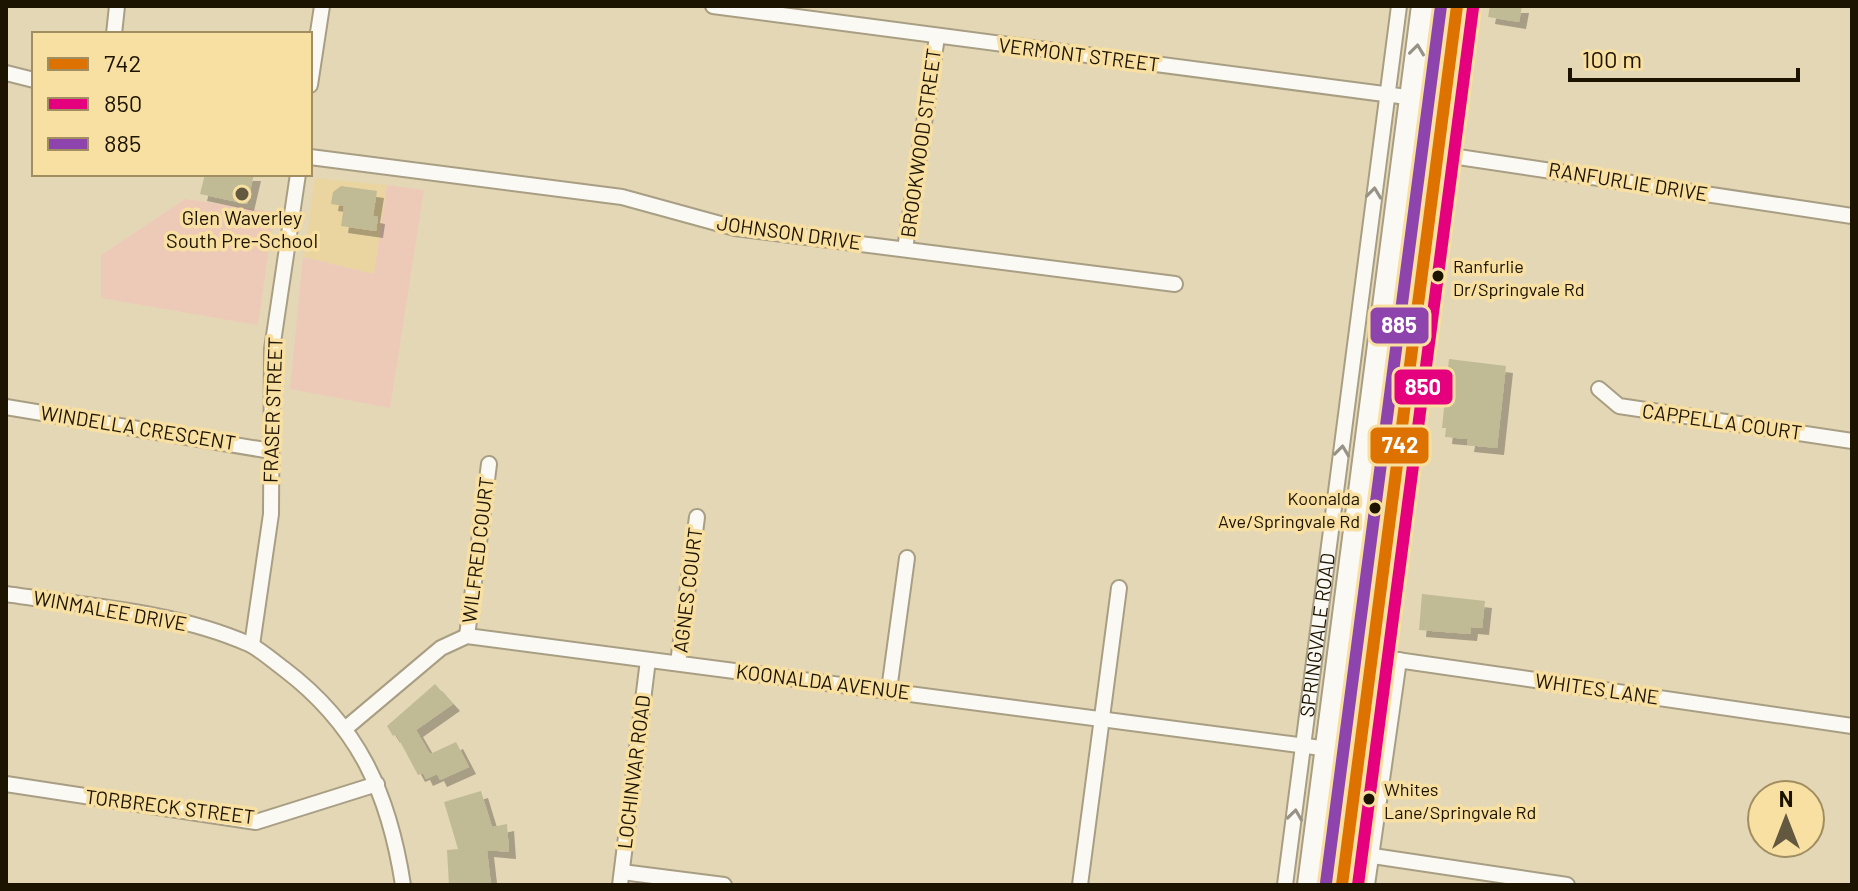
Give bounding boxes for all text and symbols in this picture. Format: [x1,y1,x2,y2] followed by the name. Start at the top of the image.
[32,32,312,176] legend
[997,32,1161,76] street label: VERMONT STREET
[1570,32,1798,82] scale bar
[1408,43,1425,57] one-way arrow
[1582,44,1642,73] text: 100 m
[895,47,945,239] street label: BROOKWOOD STREET
[104,48,141,77] text: 742
[104,88,142,117] text: 850
[104,128,141,157] text: 885
[1547,157,1710,205] street label: RANFURLIE DRIVE
[233,185,251,203] marker: Glen Waverley South Pre-School
[1366,186,1383,199] one-way arrow
[166,205,318,252] place label: Glen Waverley South Pre-School
[716,210,863,254] street label: JOHNSON DRIVE
[1453,255,1584,300] place label: Ranfurlie Dr/Springvale Rd
[1430,268,1446,284] marker: Ranfurlie Dr/Springvale Rd
[1369,306,1430,345] line badge: 885
[1381,311,1417,337] text: 885
[257,336,287,483] street label: FRASER STREET
[1393,368,1454,406] line badge: 850
[1405,373,1441,399] text: 850
[1641,398,1803,444] street label: CAPPELLA COURT
[39,400,238,454] street label: WINDELLA CRESCENT
[1369,426,1430,465] line badge: 742
[1382,431,1418,457] text: 742
[1333,444,1350,458] one-way arrow
[456,475,498,624] street label: WILFRED COURT
[1218,487,1360,532] place label: Koonalda Ave/Springvale Rd
[1367,500,1383,516] marker: Koonalda Ave/Springvale Rd
[667,526,707,654] street label: AGNES COURT
[1294,551,1339,719] street label: SPRINGVALE ROAD
[31,585,189,635] street label: WINMALEE DRIVE
[735,658,912,704] street label: KOONALDA AVENUE
[1534,667,1661,709] street label: WHITES LANE
[612,693,654,850] street label: LOCHINVAR ROAD
[1384,778,1536,823] place label: Whites Lane/Springvale Rd
[1746,779,1826,859] north arrow
[84,784,256,828] street label: TORBRECK STREET
[1779,785,1793,811] text: N
[1361,791,1377,807] marker: Whites Lane/Springvale Rd
[1286,808,1303,822] one-way arrow

